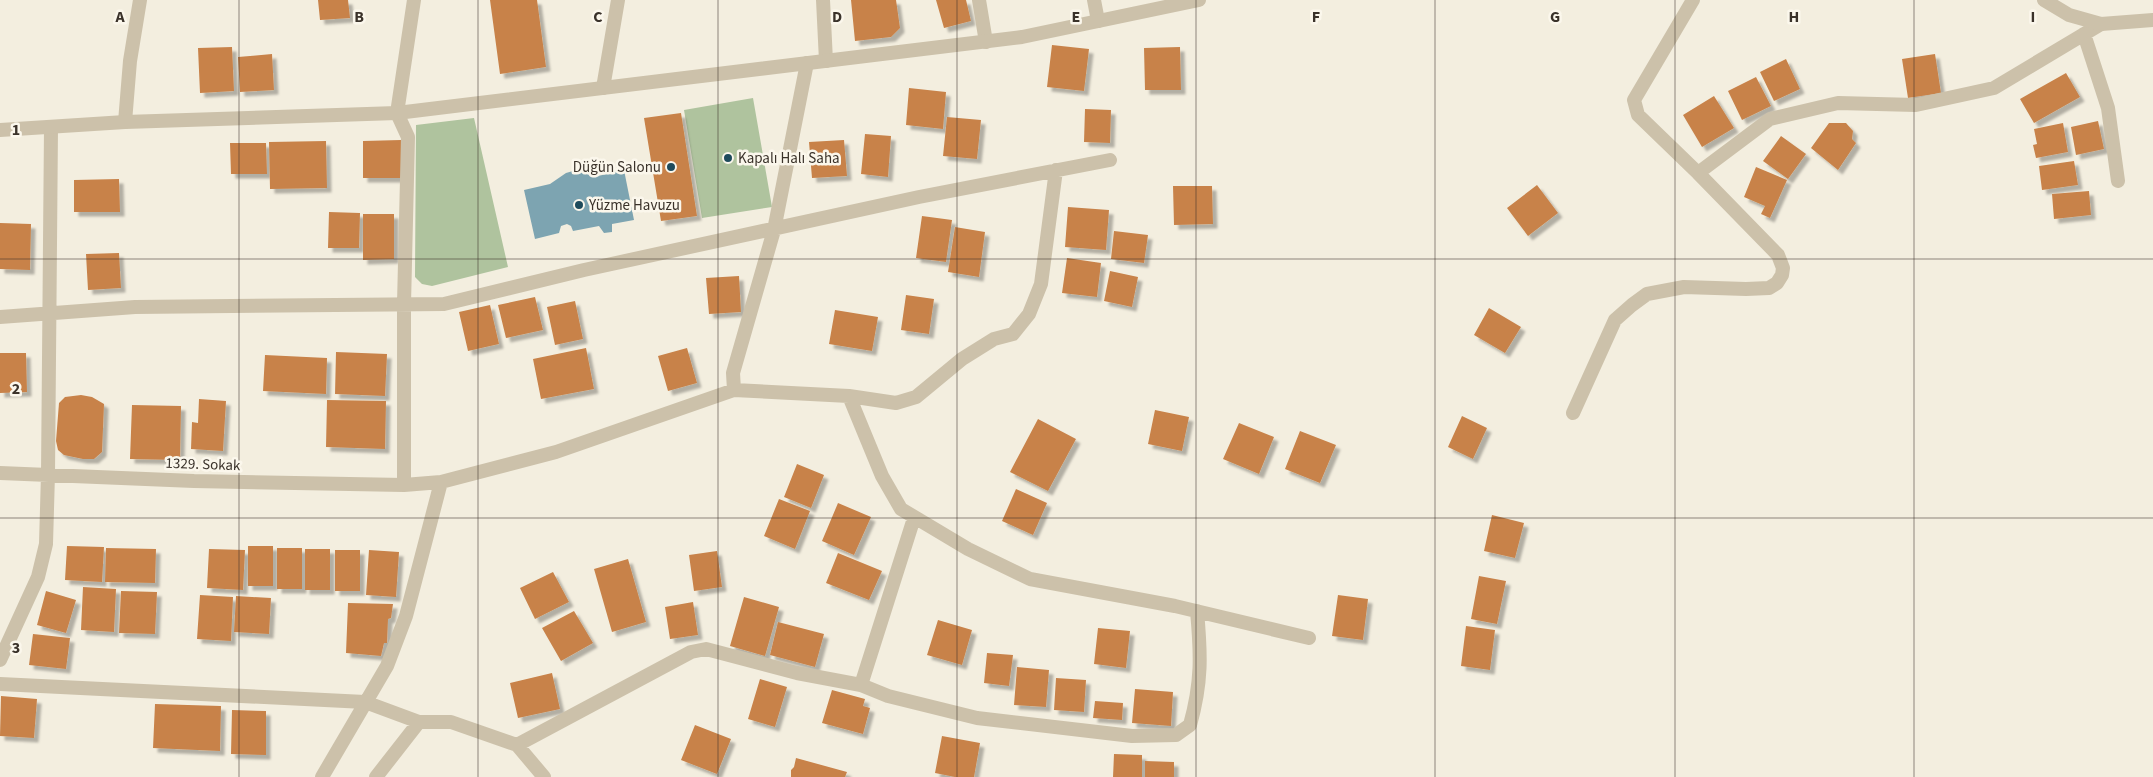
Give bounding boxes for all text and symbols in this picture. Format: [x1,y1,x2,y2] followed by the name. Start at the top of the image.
[114,6,125,28] text: A
[354,6,364,28] text: B
[593,6,603,28] text: C
[832,6,842,28] text: D
[1072,6,1080,28] text: E
[1312,6,1320,28] text: F
[1550,6,1560,28] text: G
[1789,6,1799,28] text: H
[2031,6,2035,28] text: I
[12,119,20,141] text: 1
[738,148,840,169] place label: Kapalı Halı Saha
[722,152,734,164] marker: Kapalı Halı Saha
[573,157,661,178] place label: Düğün Salonu
[665,161,677,173] marker: Düğün Salonu
[588,195,680,216] place label: Yüzme Havuzu
[573,199,585,211] marker: Yüzme Havuzu
[12,378,20,400] text: 2
[165,453,241,476] street label: 1329. Sokak
[12,637,20,659] text: 3

